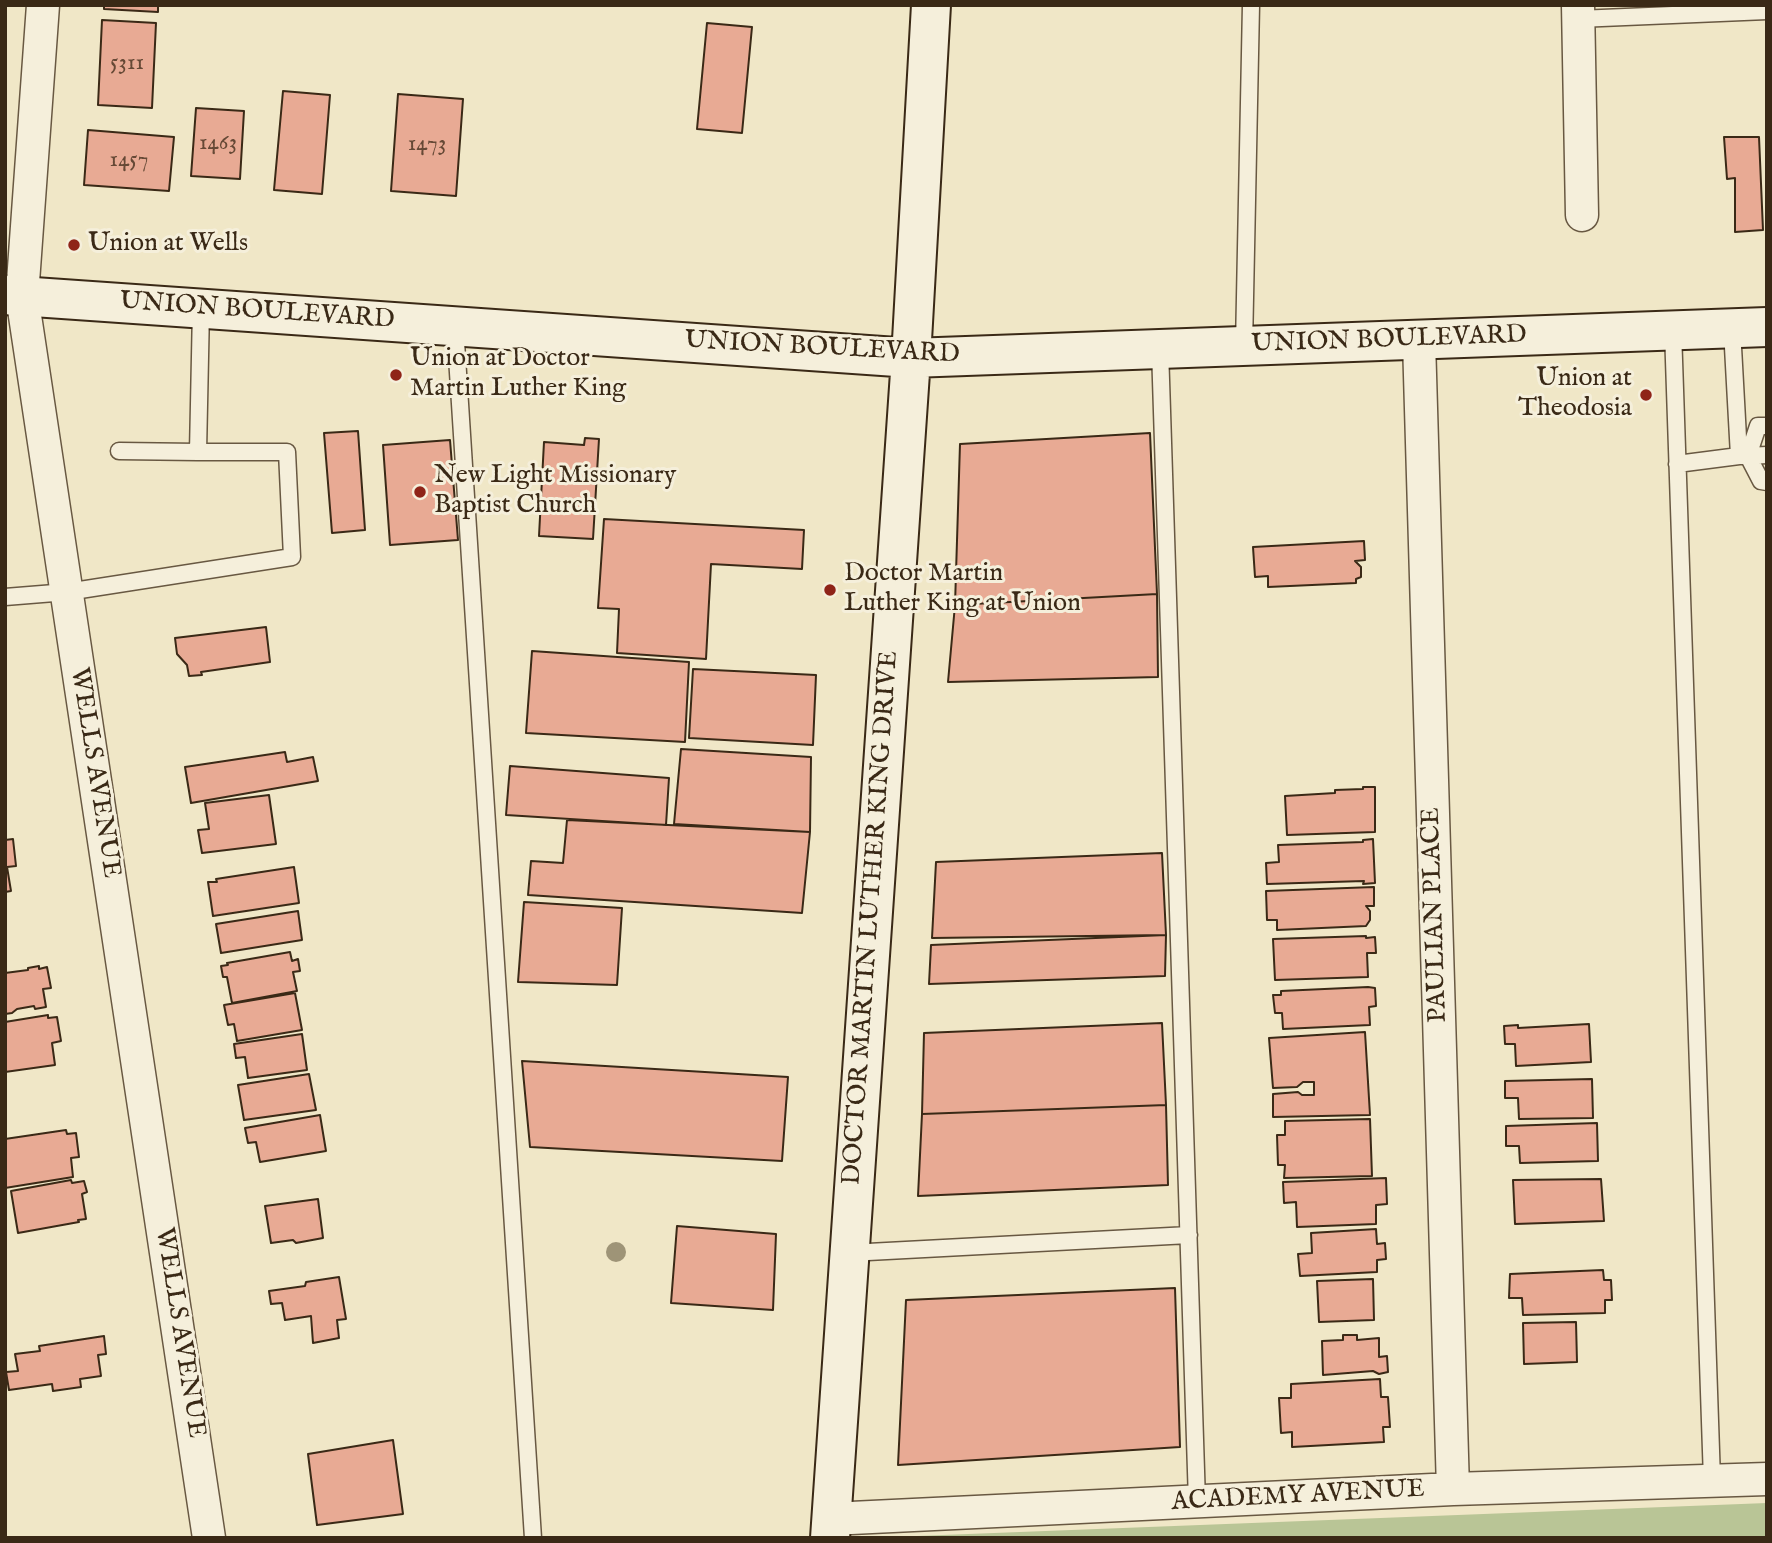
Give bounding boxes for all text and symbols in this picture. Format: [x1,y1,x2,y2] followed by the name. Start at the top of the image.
[110,50,144,78] house number: 5311
[199,130,237,158] house number: 1463
[408,131,446,159] house number: 1473
[110,147,148,175] house number: 1457
[88,229,248,261] place label: Union at Wells
[66,237,82,253] marker: Union at Wells
[119,287,395,337] street label: UNION BOULEVARD
[1251,321,1527,361] street label: UNION BOULEVARD
[684,326,960,372] street label: UNION BOULEVARD
[410,344,626,406] place label: Union at Doctor Martin Luther King
[1518,364,1632,426] place label: Union at Theodosia
[388,367,404,383] marker: Union at Doctor Martin Luther King
[1638,387,1654,403] marker: Union at Theodosia
[434,461,676,522] place label: New Light Missionary Baptist Church
[412,484,428,500] marker: New Light Missionary Baptist Church
[844,559,1081,620] place label: Doctor Martin Luther King at Union
[822,582,838,598] marker: Doctor Martin Luther King at Union
[838,650,906,1186] street label: DOCTOR MARTIN LUTHER KING DRIVE
[62,666,126,880] street label: WELLS AVENUE
[1417,807,1455,1023] street label: PAULIAN PLACE
[147,1226,211,1440] street label: WELLS AVENUE
[1171,1475,1425,1519] street label: ACADEMY AVENUE

